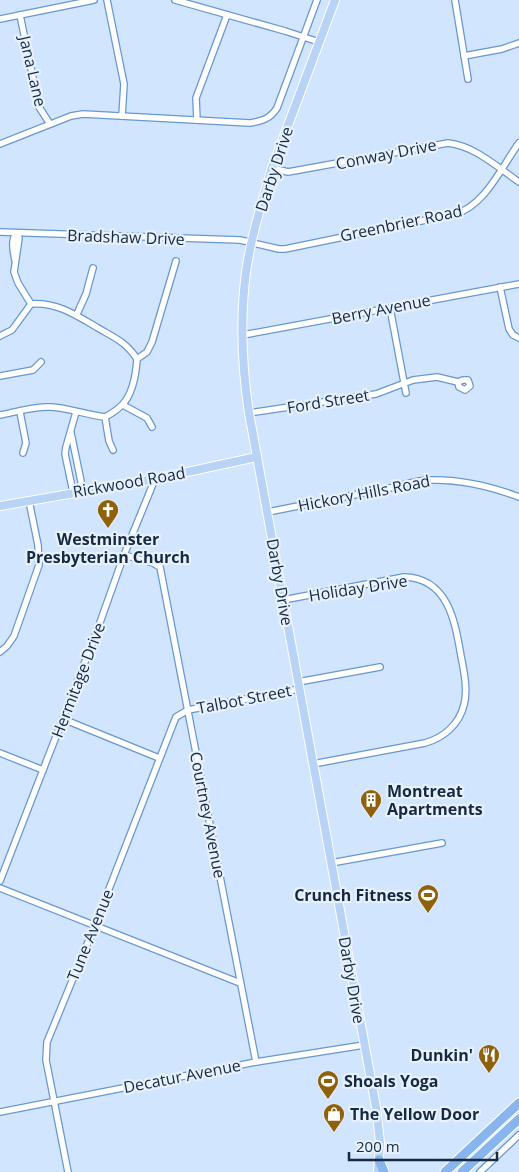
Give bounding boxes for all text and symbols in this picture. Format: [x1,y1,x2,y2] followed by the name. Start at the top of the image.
[14,31,52,109] street label: Jana Lane
[250,124,298,214] street label: Darby Drive
[334,133,438,175] street label: Conway Drive
[338,199,464,247] street label: Greenbrier Road
[67,224,185,250] street label: Bradshaw Drive
[330,289,432,329] street label: Berry Avenue
[285,384,371,418] street label: Ford Street
[71,461,187,503] street label: Rickwood Road
[296,469,432,517] street label: Hickory Hills Road
[96,498,120,529] church icon: Westminster Presbyterian Church
[26,528,190,568] place label: Westminster Presbyterian Church
[262,537,298,627] street label: Darby Drive
[307,569,409,607] street label: Holiday Drive
[46,619,110,741] street label: Hermitage Drive
[195,679,293,719] street label: Talbot Street
[185,750,231,880] street label: Courtney Avenue
[387,780,483,820] place label: Montreat Apartments
[359,788,383,819] building icon: Montreat Apartments
[416,883,440,914] sports icon: Crunch Fitness
[294,884,412,906] place label: Crunch Fitness
[62,886,118,984] street label: Tune Avenue
[334,935,370,1025] street label: Darby Drive
[477,1043,501,1074] restaurant icon: Dunkin'
[411,1044,473,1066] place label: Dunkin'
[121,1054,243,1098] street label: Decatur Avenue
[316,1069,340,1100] sports icon: Shoals Yoga
[344,1070,438,1092] place label: Shoals Yoga
[322,1102,346,1133] shop icon: The Yellow Door
[350,1103,479,1125] place label: The Yellow Door
[349,1130,496,1162] scale bar
[356,1136,400,1156] text: 200 m

